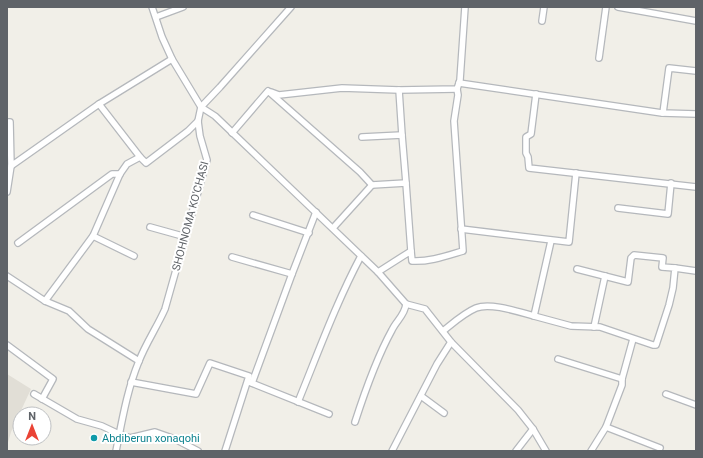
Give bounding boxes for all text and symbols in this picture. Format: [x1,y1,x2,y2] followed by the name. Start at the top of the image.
[170,160,211,272] street label: SHOHNOMA KO'CHASI
[12,406,52,446] north arrow
[28,410,36,423] text: N
[102,432,200,445] place label: Abdiberun xonaqohi
[89,433,99,443] marker: Abdiberun xonaqohi

